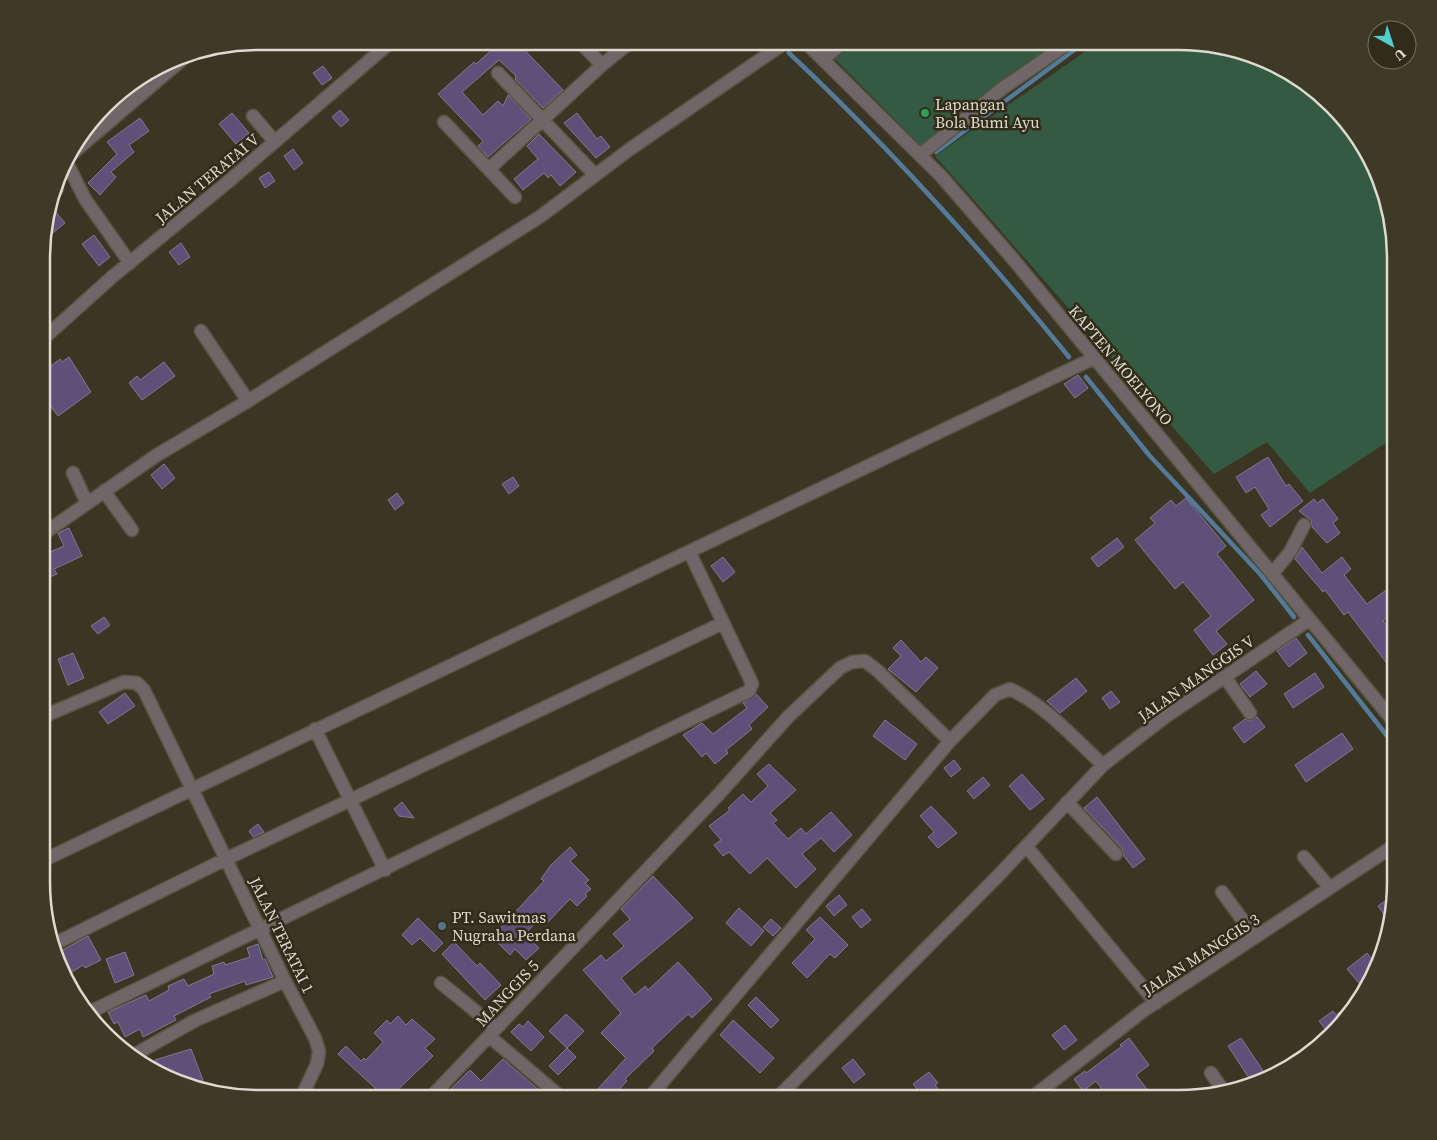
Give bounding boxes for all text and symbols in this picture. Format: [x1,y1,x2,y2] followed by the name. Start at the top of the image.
[1367,20,1417,70] north arrow
[1390,44,1410,66] text: U
[935,93,1040,133] place label: Lapangan Bola Bumi Ayu
[919,107,931,119] marker: Lapangan Bola Bumi Ayu
[150,128,264,229] street label: JALAN TERATAI V
[1064,300,1178,430] street label: KAPTEN MOELYONO
[1133,629,1259,727] street label: JALAN MANGGIS V
[244,872,320,997] street label: JALAN TERATAI 1
[452,906,577,946] place label: PT. Sawitmas Nugraha Perdana
[1137,908,1264,1001] street label: JALAN MANGGIS 3
[436,920,448,932] marker: PT. Sawitmas Nugraha Perdana
[470,955,544,1031] street label: MANGGIS 5

